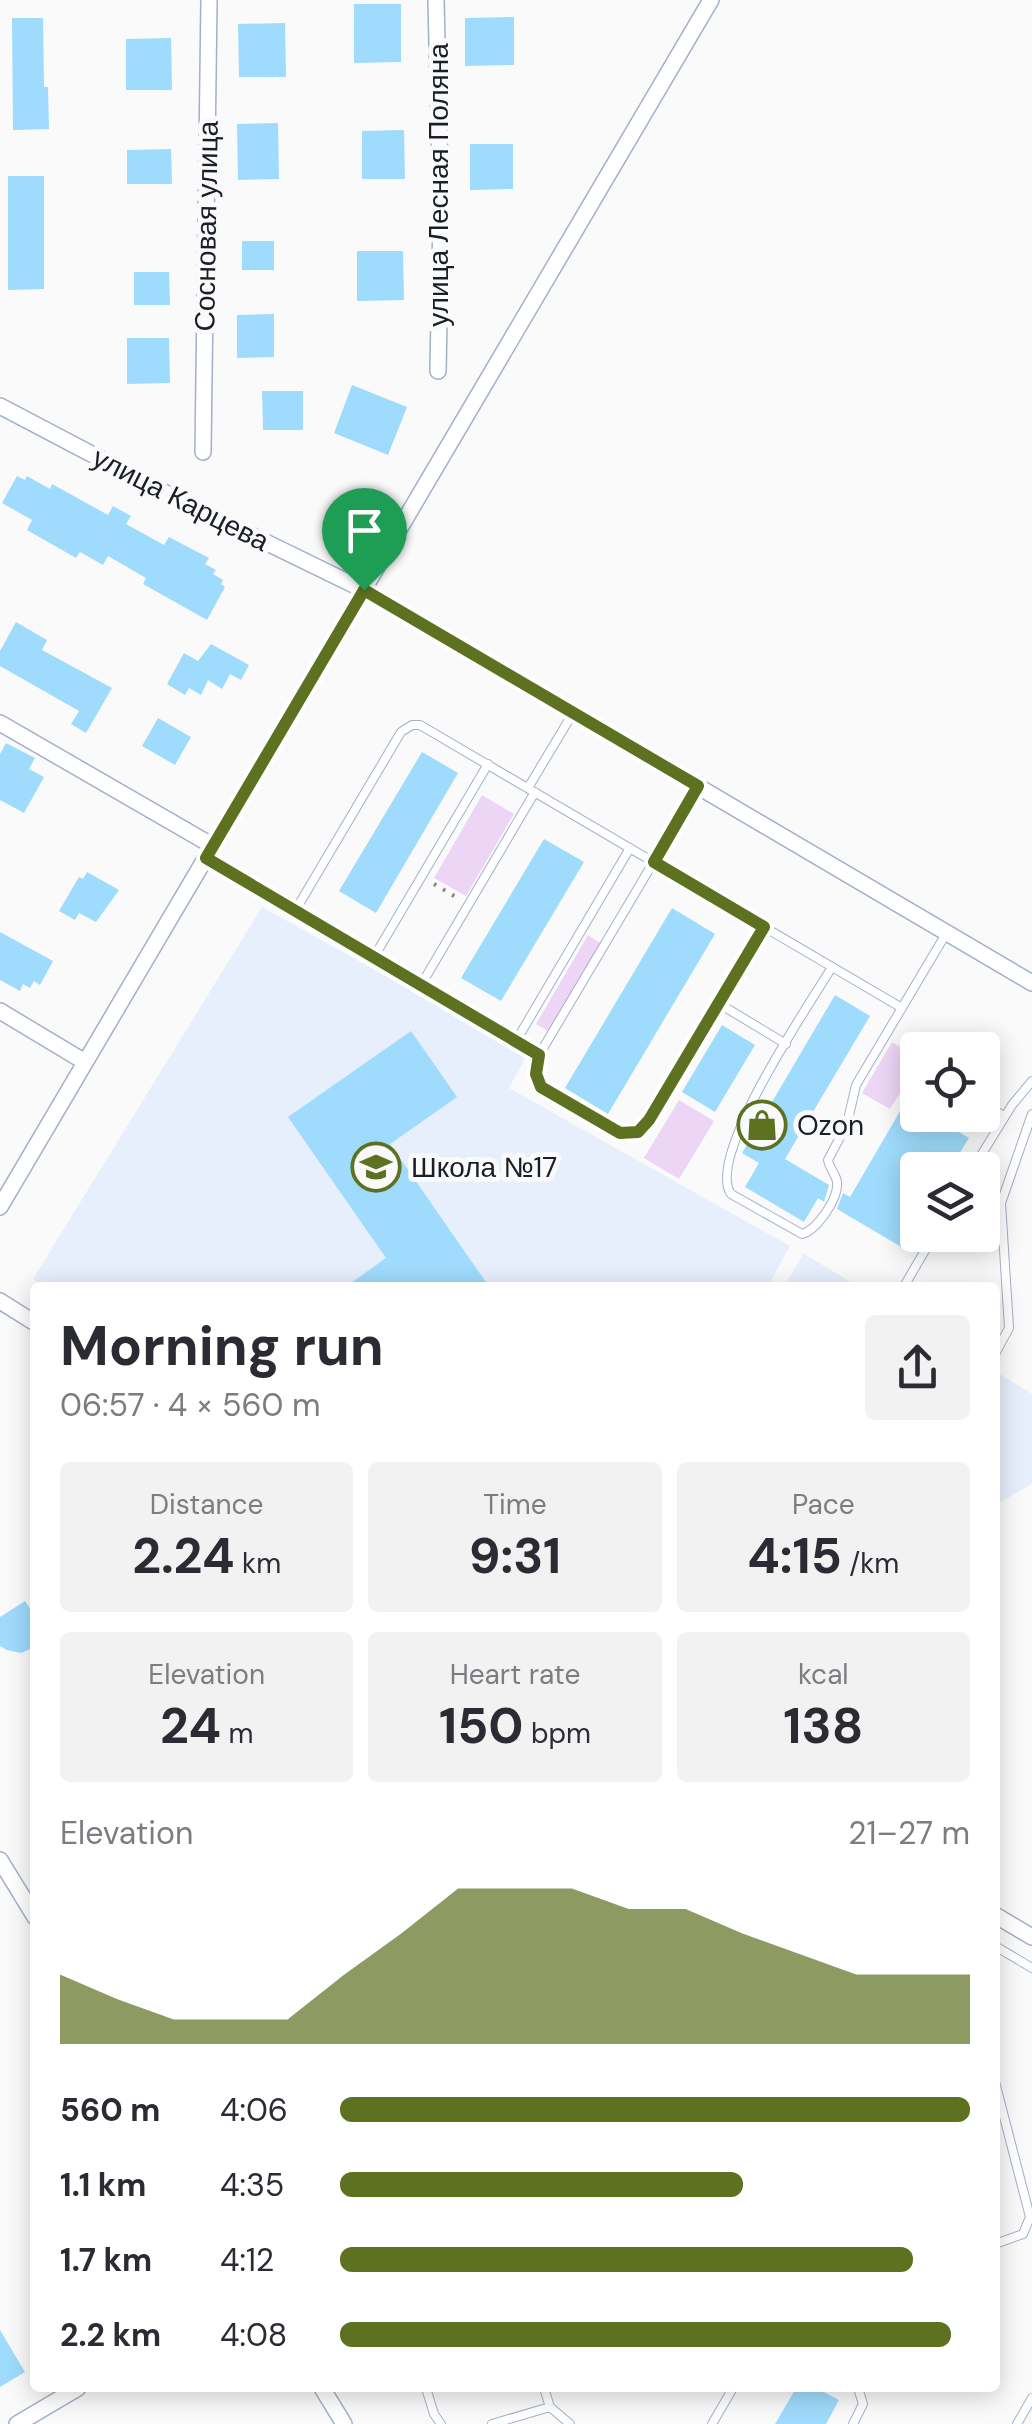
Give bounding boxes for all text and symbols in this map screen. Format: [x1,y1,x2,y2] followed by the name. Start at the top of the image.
[420,43,457,327] street label: улица Лесная Поляна
[186,120,227,332] street label: Сосновая улица
[86,439,276,560] street label: улица Карцева
[322,488,407,591] pin
[337,503,392,558] icon: arrive
[900,1032,1000,1252] map controls
[900,1032,1000,1132] button: locate
[736,1099,788,1151] shop icon: Ozon
[797,1107,864,1144] place label: Ozon
[350,1141,402,1193] school or university icon: Школа №17
[411,1149,557,1186] place label: Школа №17
[900,1152,1000,1252] button: layers
[60,1310,384,1382] text: Morning run
[865,1315,970,1420] button: share
[60,1384,320,1426] text: 06:57 · 4 × 560 m
[150,1486,263,1523] text: Distance
[483,1486,547,1523] text: Time
[792,1486,855,1523] text: Pace
[132,1523,235,1589] text: 2.24
[469,1523,561,1589] text: 9:31
[747,1523,842,1589] text: 4:15
[235,1545,281,1582] text: km
[842,1545,899,1582] text: /km
[148,1656,265,1693] text: Elevation
[450,1656,580,1693] text: Heart rate
[798,1656,849,1693] text: kcal
[160,1693,221,1759] text: 24
[439,1693,524,1759] text: 150
[783,1693,863,1759] text: 138
[221,1715,253,1752] text: m
[524,1715,591,1752] text: bpm
[60,1812,193,1854] text: Elevation
[848,1812,970,1854] text: 21–27 m
[60,2089,160,2131] text: 560 m
[220,2089,288,2131] text: 4:06
[60,2164,146,2206] text: 1.1 km
[220,2164,284,2206] text: 4:35
[60,2239,152,2281] text: 1.7 km
[220,2239,274,2281] text: 4:12
[60,2314,161,2356] text: 2.2 km
[220,2314,287,2356] text: 4:08

